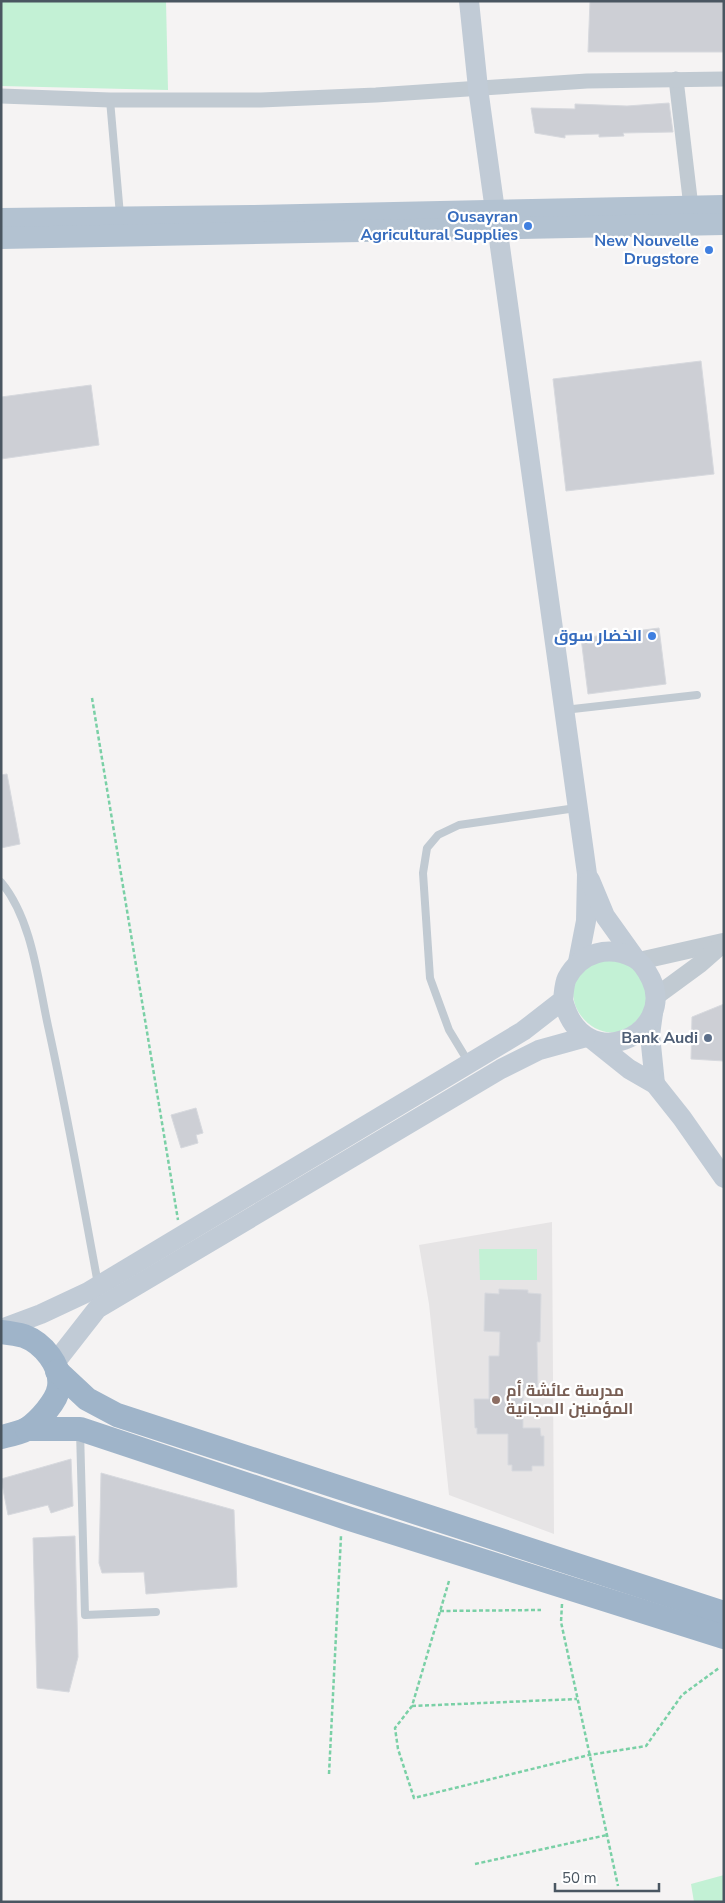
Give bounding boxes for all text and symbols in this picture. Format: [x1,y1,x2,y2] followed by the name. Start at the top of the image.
[360,206,518,246] place label: Ousayran Agricultural Supplies
[522,220,534,232] marker: Ousayran Agricultural Supplies
[594,230,699,270] place label: New Nouvelle Drugstore
[703,244,715,256] marker: New Nouvelle Drugstore
[554,625,642,647] place label: الخضار سوق
[646,630,658,642] marker: الخضار سوق
[621,1027,698,1049] place label: Bank Audi
[702,1032,714,1044] marker: Bank Audi
[506,1380,633,1420] place label: مدرسة عائشة أم المؤمنين المجانية
[490,1394,502,1406] marker: مدرسة عائشة أم المؤمنين المجانية
[555,1860,659,1892] scale bar
[562,1868,597,1888] text: 50 m

